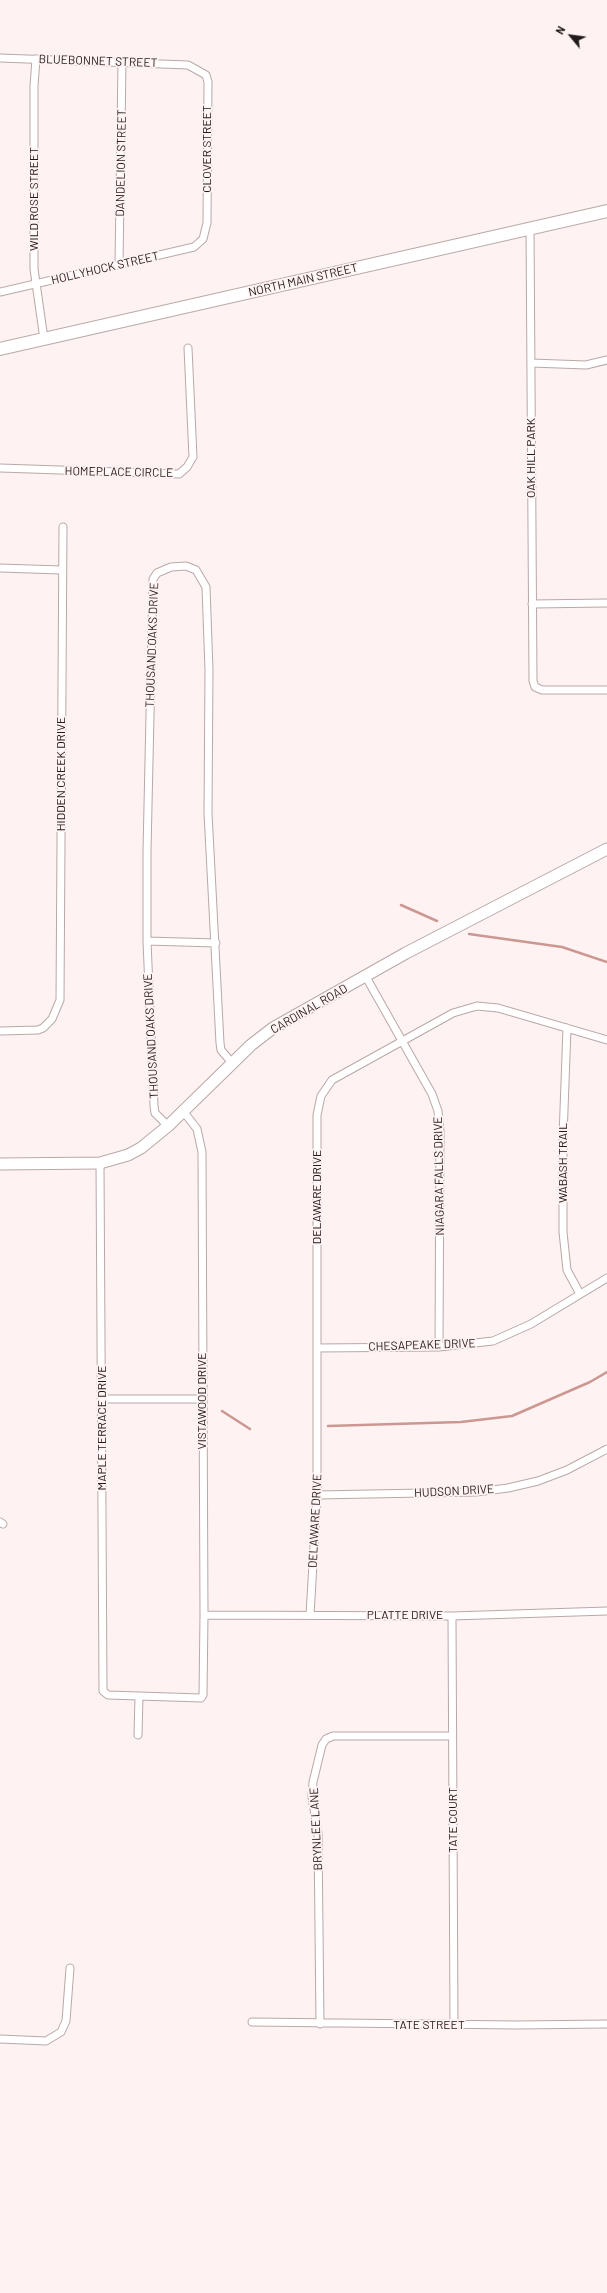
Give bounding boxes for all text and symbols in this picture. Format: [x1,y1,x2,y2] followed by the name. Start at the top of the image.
[551,16,591,56] north arrow
[553,24,568,36] text: N
[38,52,158,70] street label: BLUEBONNET STREET
[200,105,214,193] street label: CLOVER STREET
[113,109,129,217] street label: DANDELION STREET
[27,147,41,251] street label: WILD ROSE STREET
[50,249,160,287] street label: HOLLYHOCK STREET
[247,260,359,300] street label: NORTH MAIN STREET
[524,418,538,498] street label: OAK HILL PARK
[65,464,173,480] street label: HOMEPLACE CIRCLE
[143,582,161,708] street label: THOUSAND OAKS DRIVE
[54,717,68,831] street label: HIDDEN CREEK DRIVE
[141,973,161,1099] street label: THOUSAND OAKS DRIVE
[268,981,350,1037] street label: CARDINAL ROAD
[431,1116,447,1236] street label: NIAGARA FALLS DRIVE
[556,1123,570,1203] street label: WABASH TRAIL
[310,1150,324,1244] street label: DELAWARE DRIVE
[368,1336,476,1354] street label: CHESAPEAKE DRIVE
[195,1353,209,1449] street label: VISTAWOOD DRIVE
[95,1366,109,1490] street label: MAPLE TERRACE DRIVE
[305,1473,325,1569] street label: DELAWARE DRIVE
[414,1482,494,1500] street label: HUDSON DRIVE
[367,1608,443,1622] street label: PLATTE DRIVE
[307,1787,325,1871] street label: BRYNLEE LANE
[446,1787,460,1853] street label: TATE COURT
[393,2018,465,2032] street label: TATE STREET

